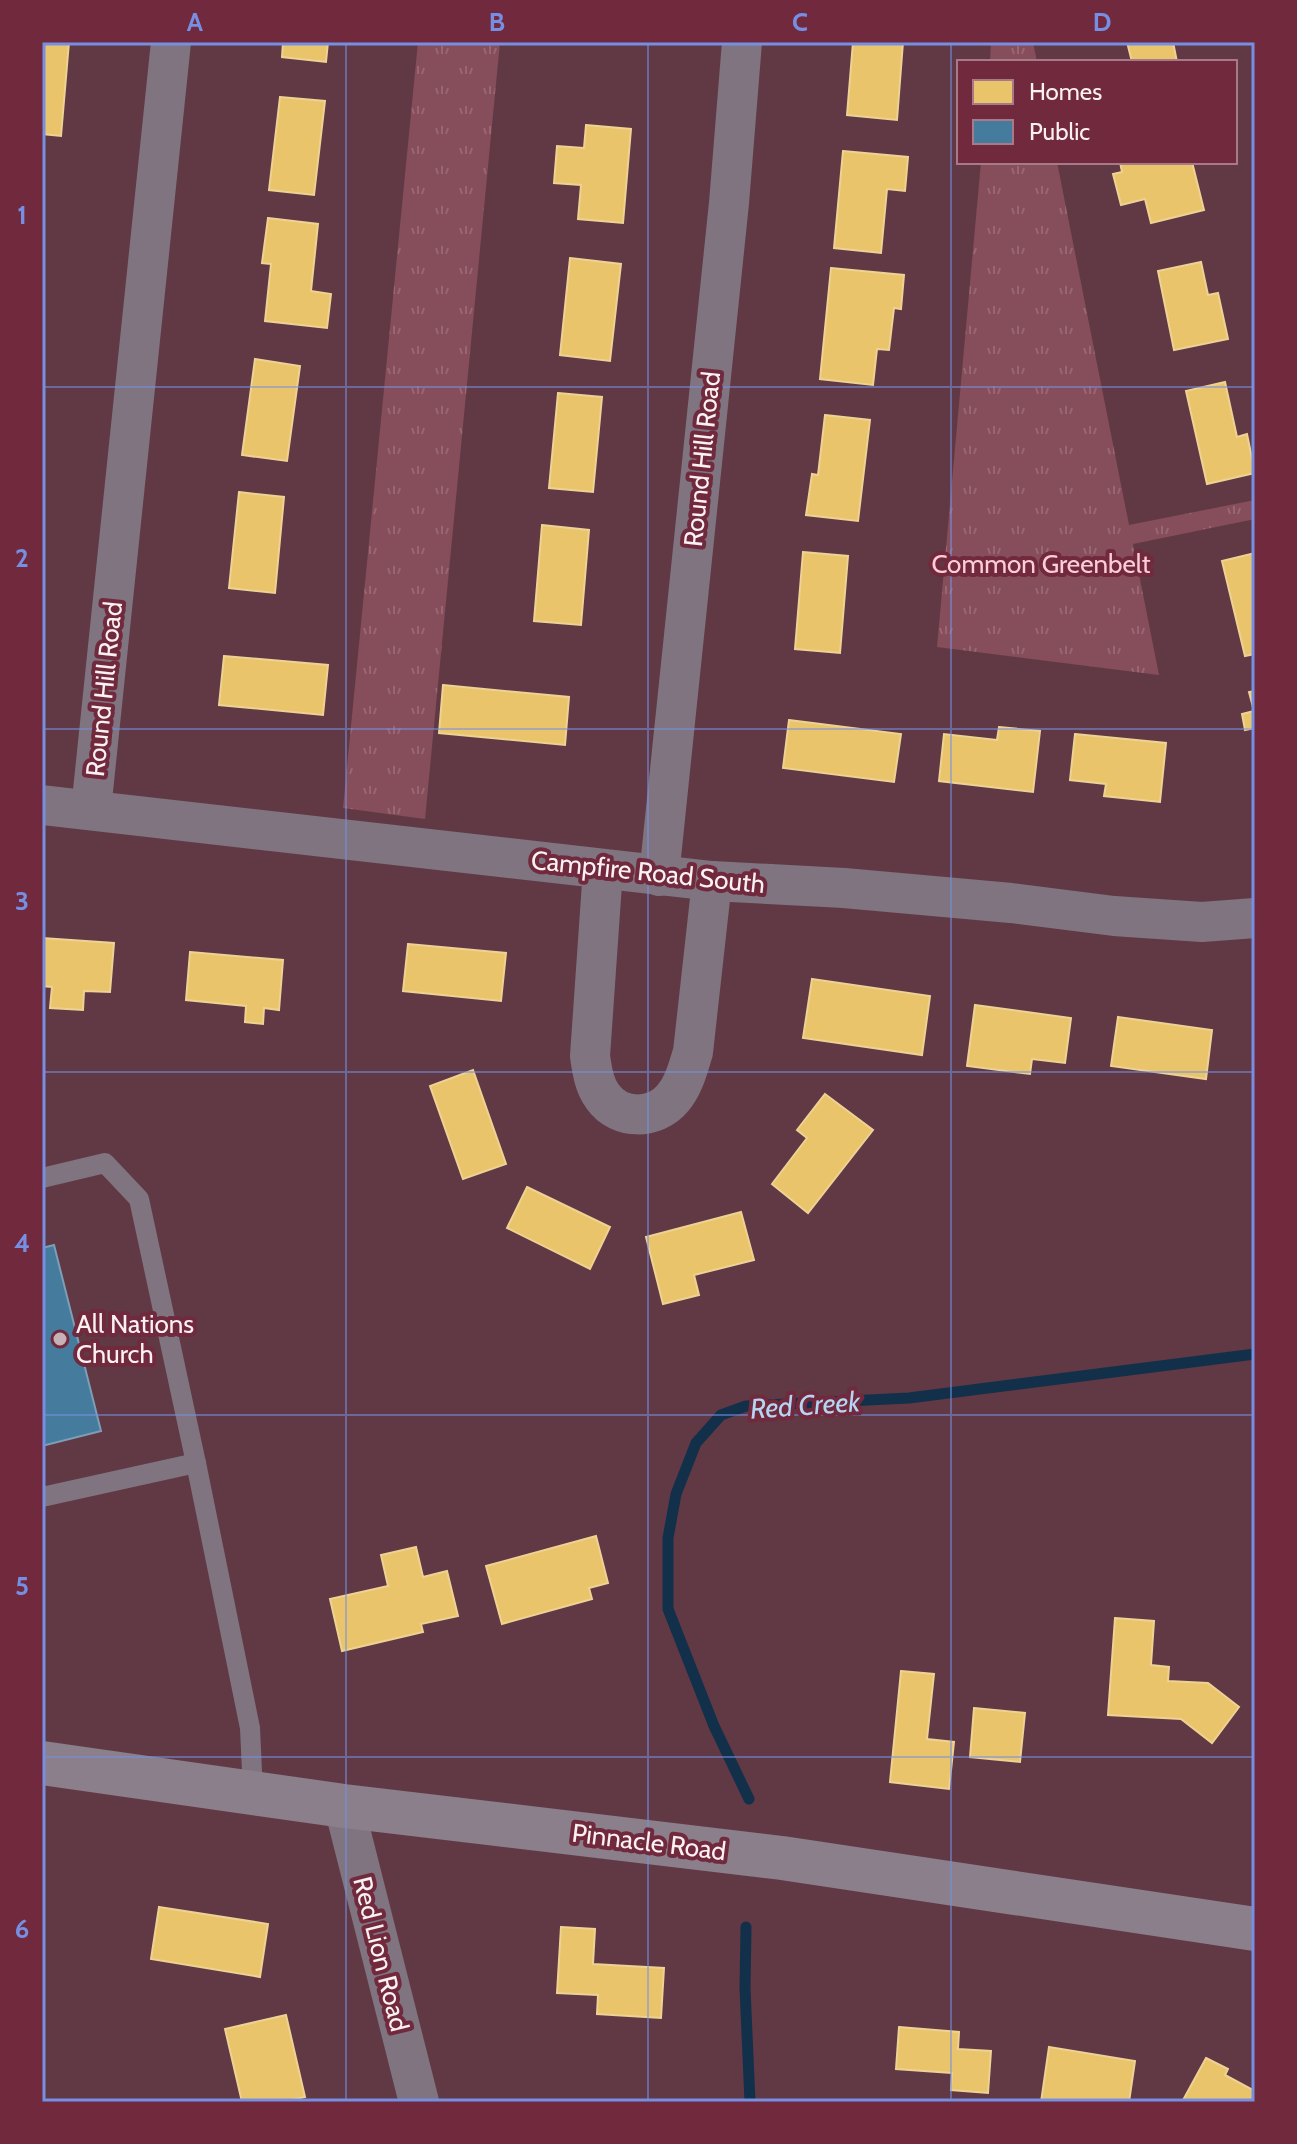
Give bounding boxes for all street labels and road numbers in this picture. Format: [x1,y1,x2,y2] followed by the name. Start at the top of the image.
[677,370,727,548] street label: Round Hill Road
[79,600,129,778] street label: Round Hill Road
[529,844,767,900] street label: Campfire Road South
[570,1817,728,1867] street label: Pinnacle Road
[346,1873,416,2035] street label: Red Lion Road

